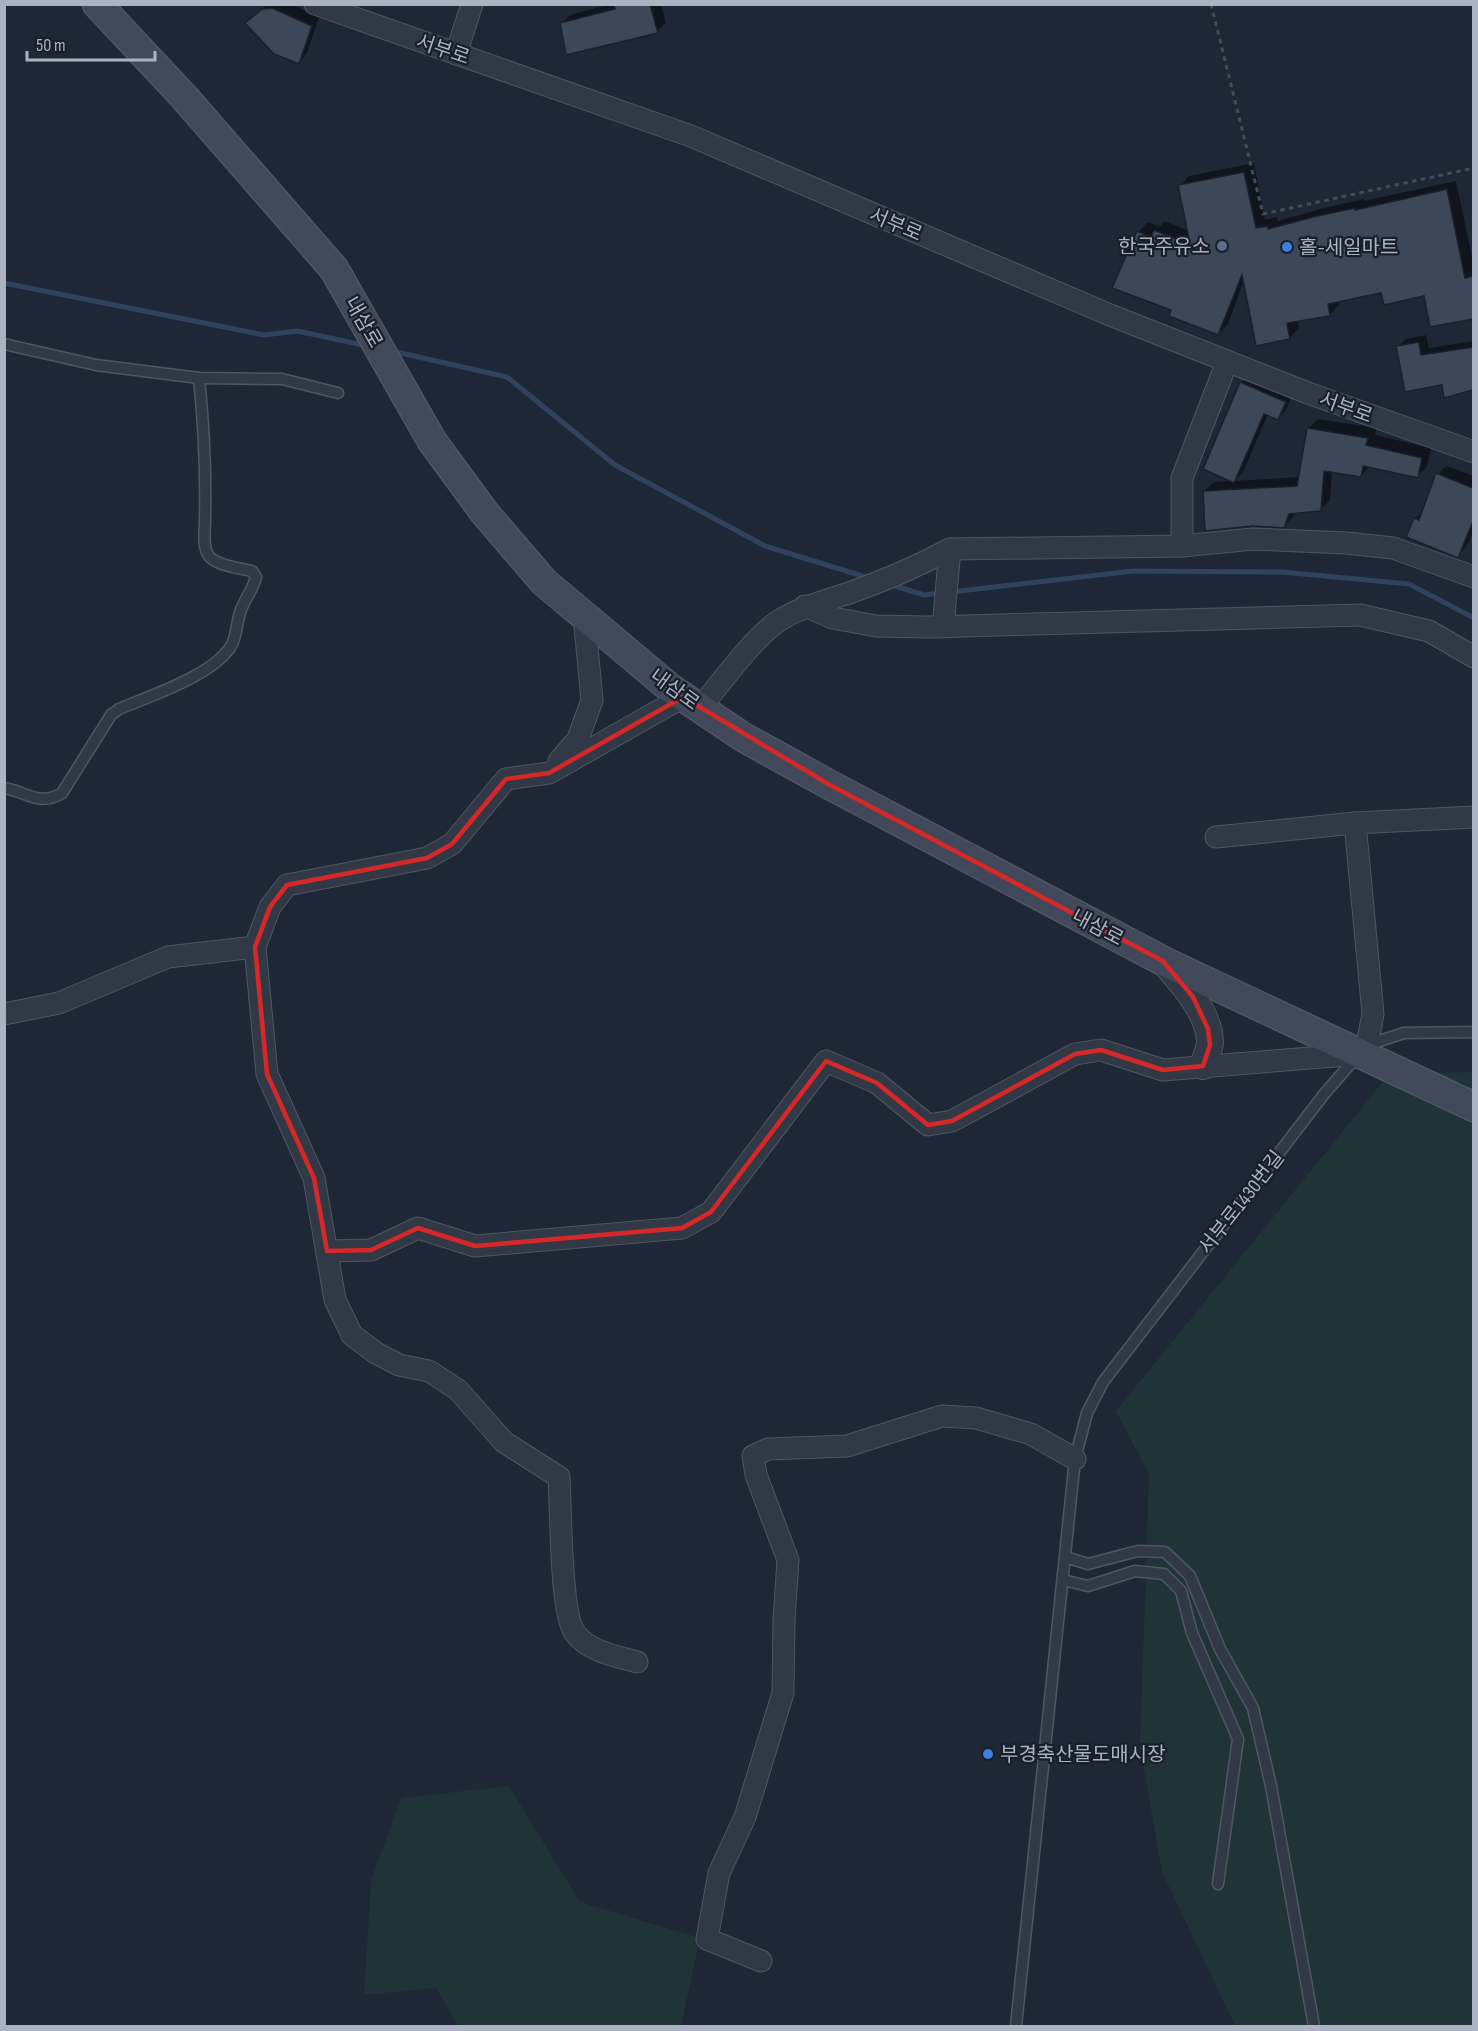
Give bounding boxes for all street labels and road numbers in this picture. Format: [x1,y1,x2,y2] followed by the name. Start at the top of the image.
[413,30,473,70] street label: 서부로
[866,203,926,247] street label: 서부로
[339,293,387,352] street label: 내삼로
[1316,387,1376,429] street label: 서부로
[645,664,704,716] street label: 내삼로
[1068,904,1128,951] street label: 내삼로
[1194,1146,1290,1259] street label: 서부로1430번길

